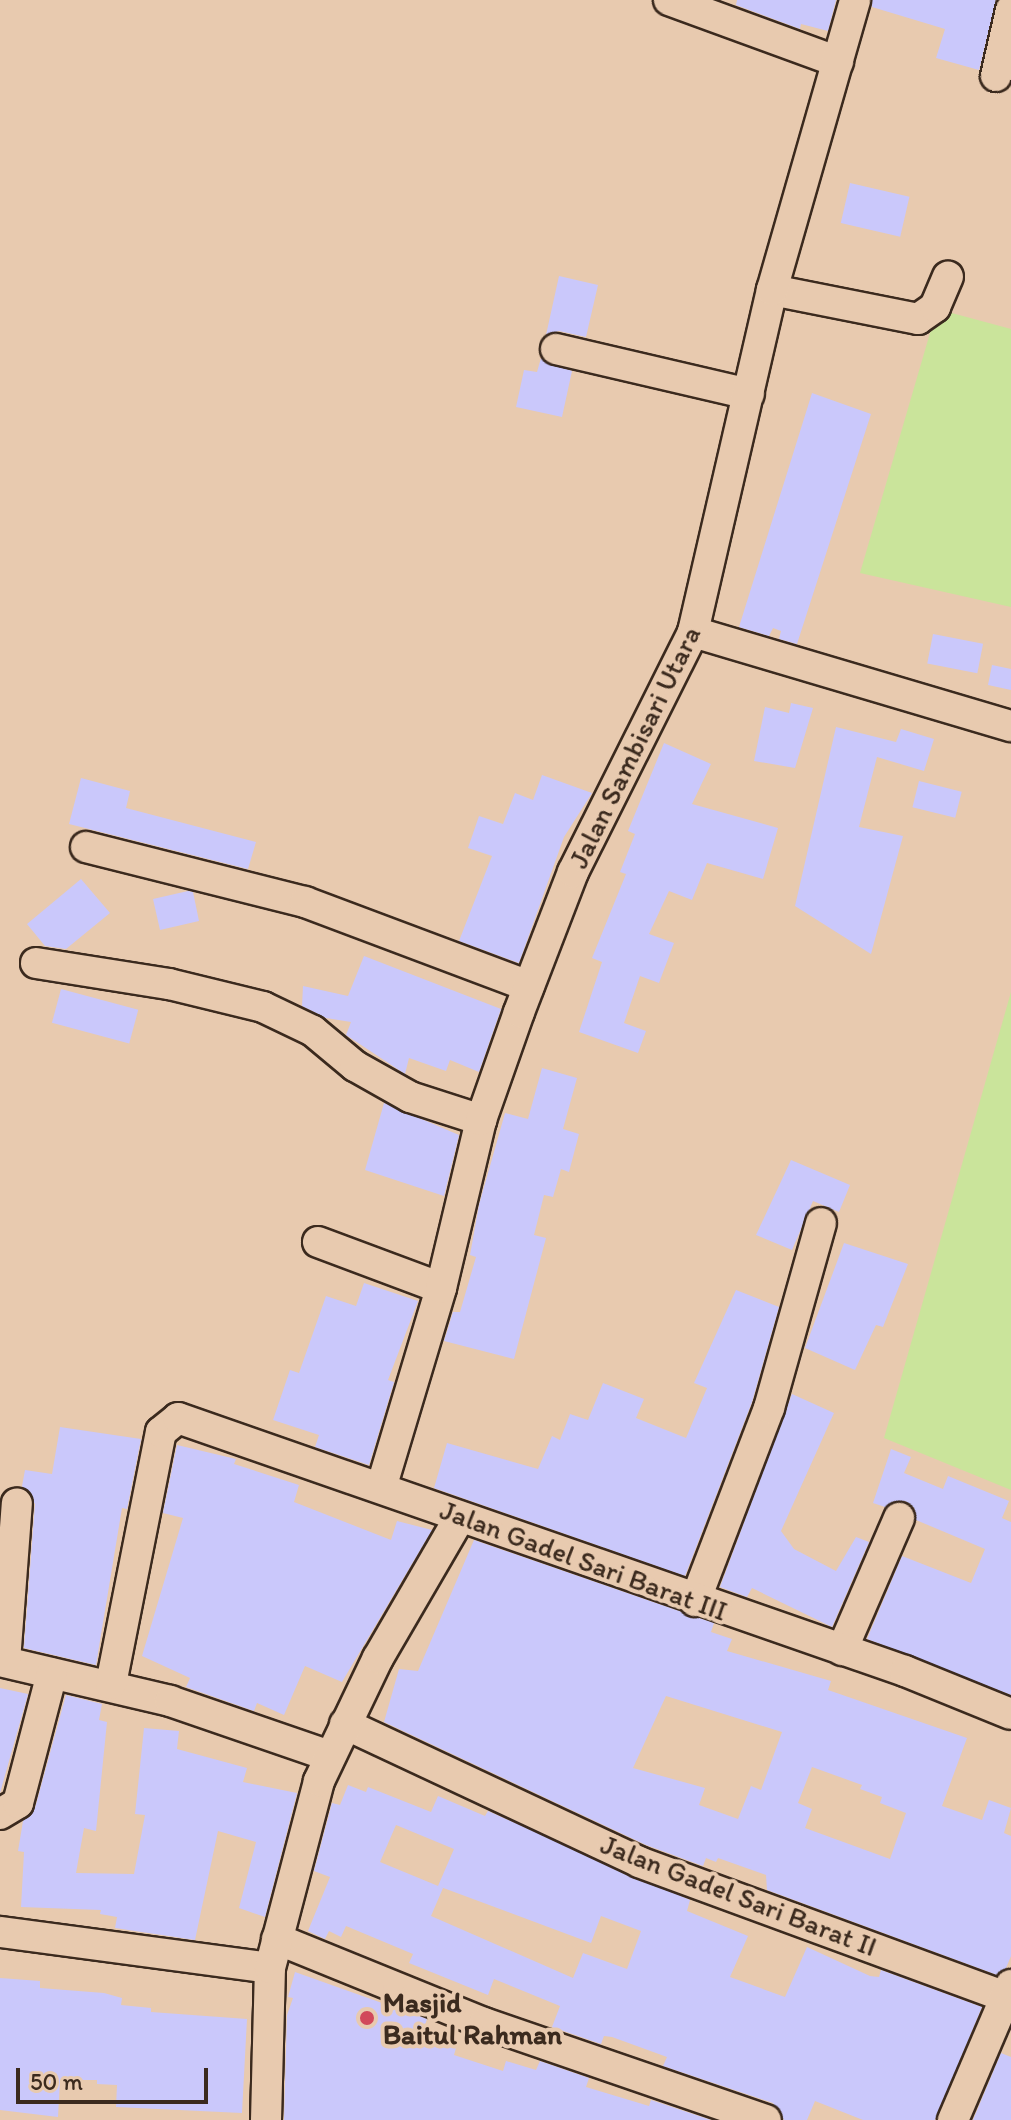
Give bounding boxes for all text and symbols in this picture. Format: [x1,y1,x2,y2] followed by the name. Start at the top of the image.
[561,620,707,874] street label: Jalan Sambisari Utara
[435,1492,733,1628] street label: Jalan Gadel Sari Barat III
[596,1827,882,1963] street label: Jalan Gadel Sari Barat II
[383,1985,562,2051] place label: Masjid Baitul Rahman
[358,2009,376,2027] marker: Masjid Baitul Rahman
[20,2052,212,2102] scale bar
[30,2067,83,2096] text: 50 m

